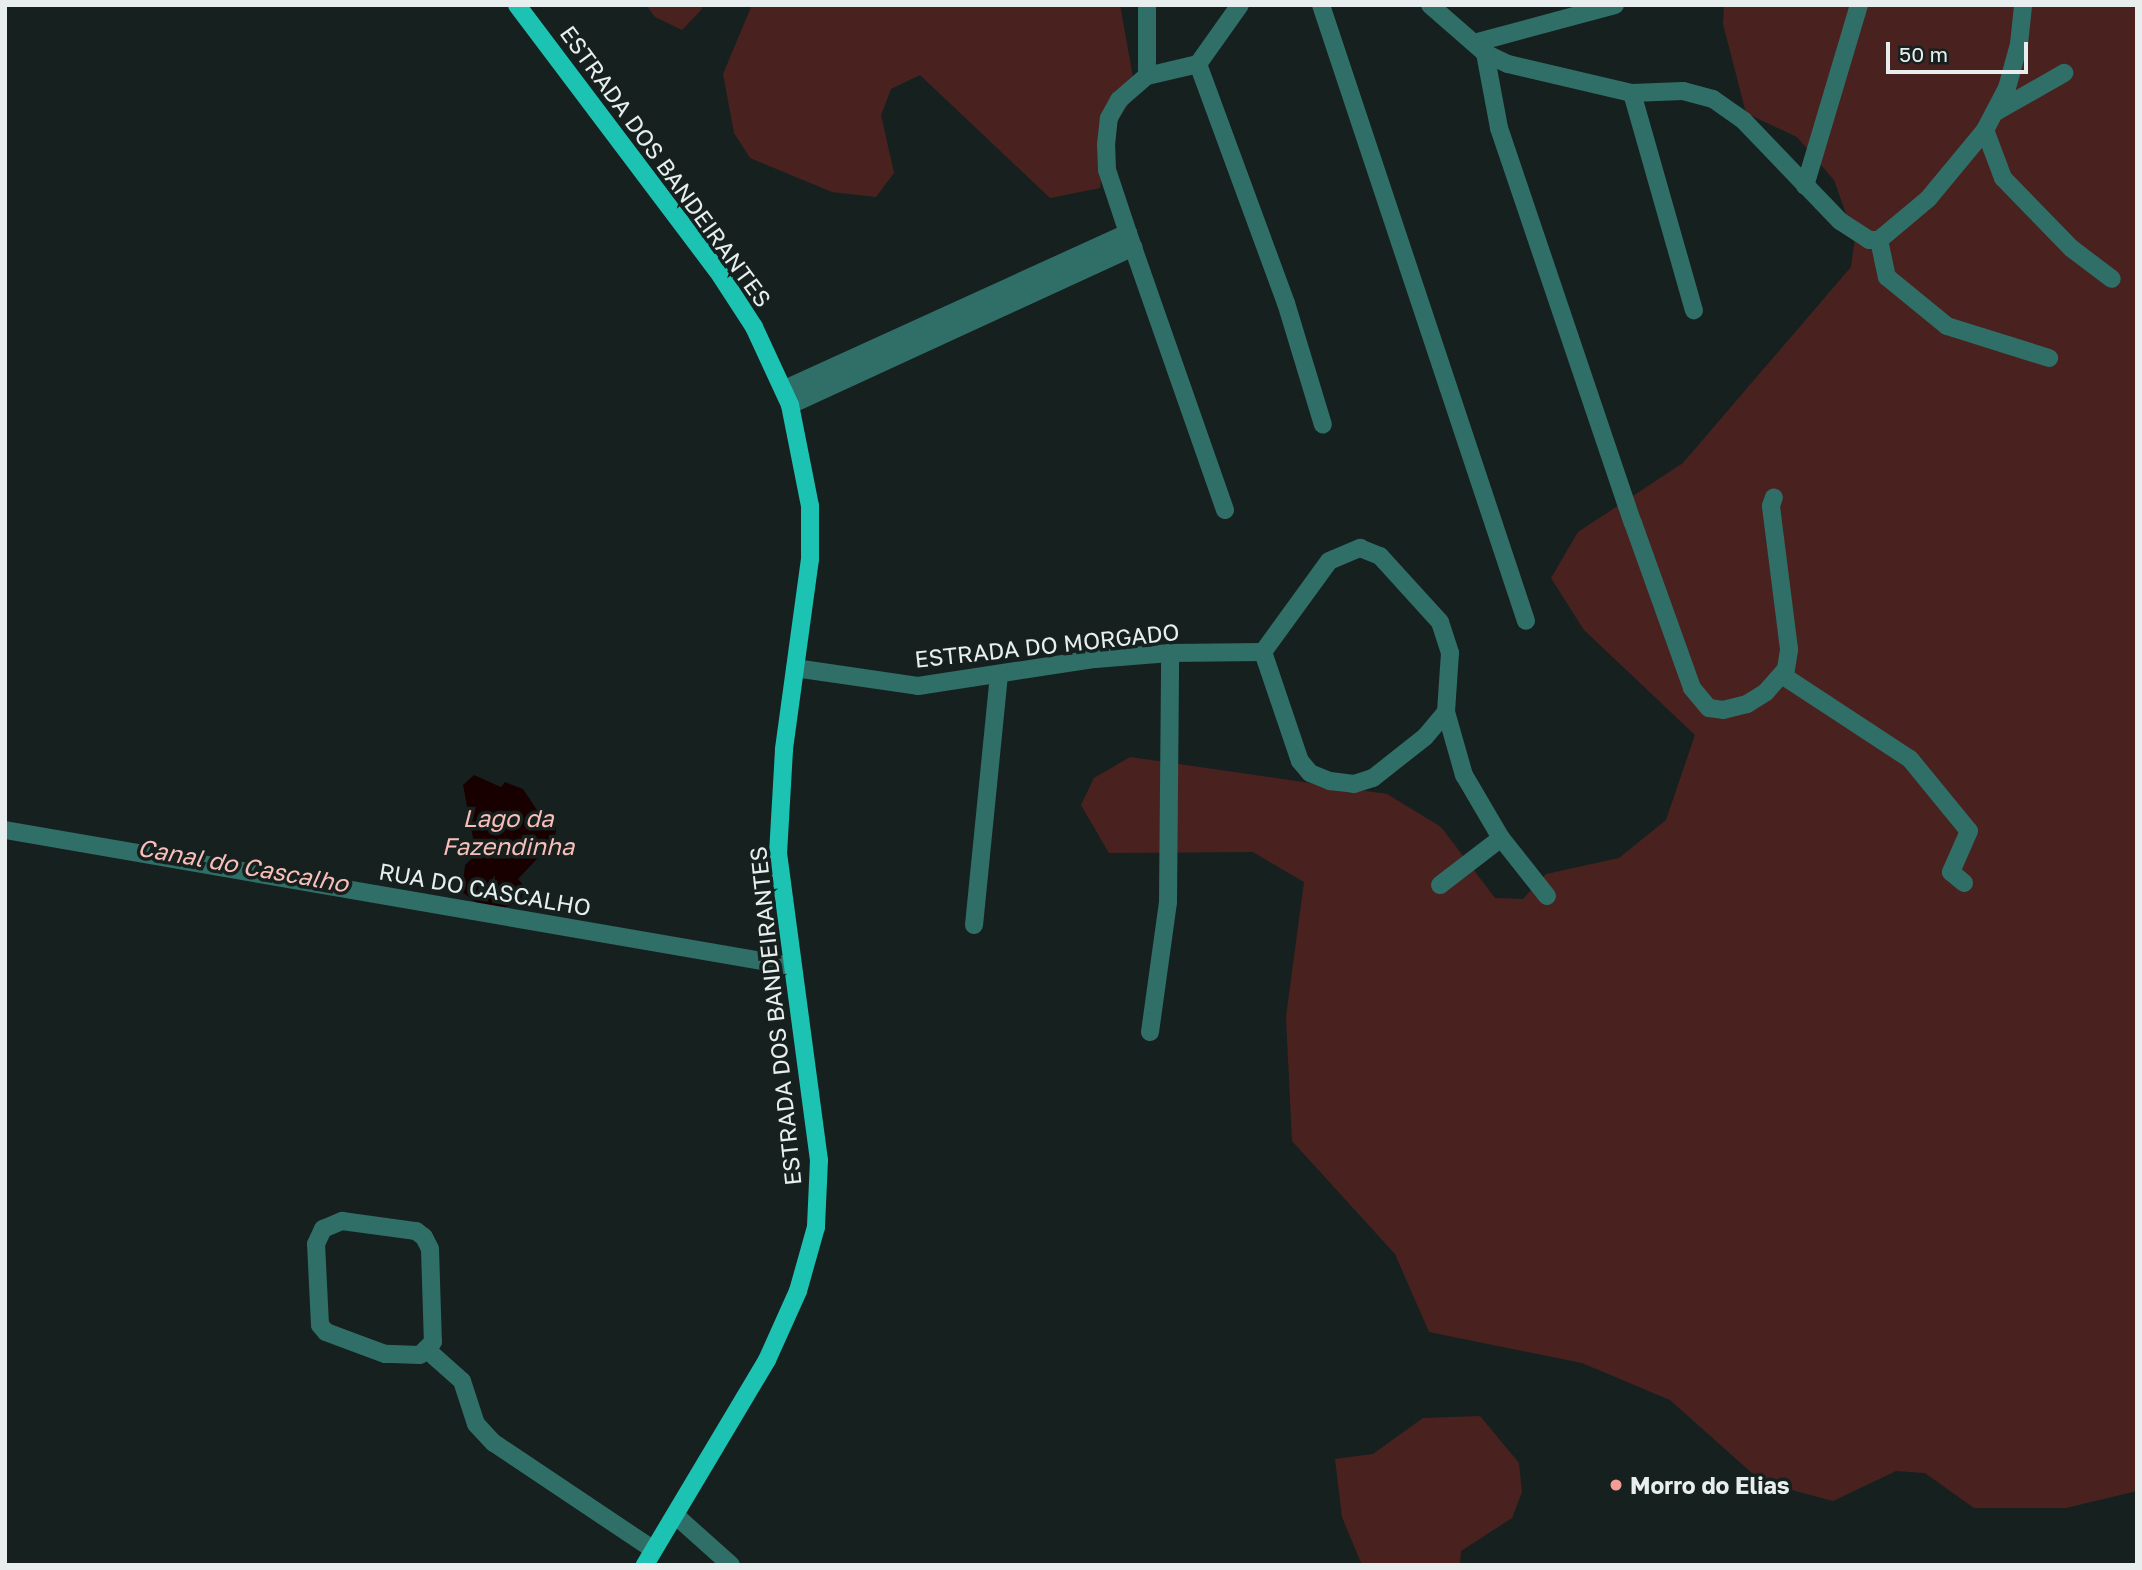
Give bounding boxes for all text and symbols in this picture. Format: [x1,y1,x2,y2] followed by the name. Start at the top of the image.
[555,20,777,312] street label: ESTRADA DOS BANDEIRANTES
[1890,28,2032,72] scale bar
[1899,41,1948,67] text: 50 m
[913,617,1181,673] street label: ESTRADA DO MORGADO
[442,804,574,860] water label: Lago da Fazendinha
[136,832,350,898] water label: Canal do Cascalho
[743,845,807,1187] street label: ESTRADA DOS BANDEIRANTES
[377,857,593,921] street label: RUA DO CASCALHO
[1630,1471,1790,1499] place label: Morro do Elias
[1608,1477,1624,1493] marker: Morro do Elias

